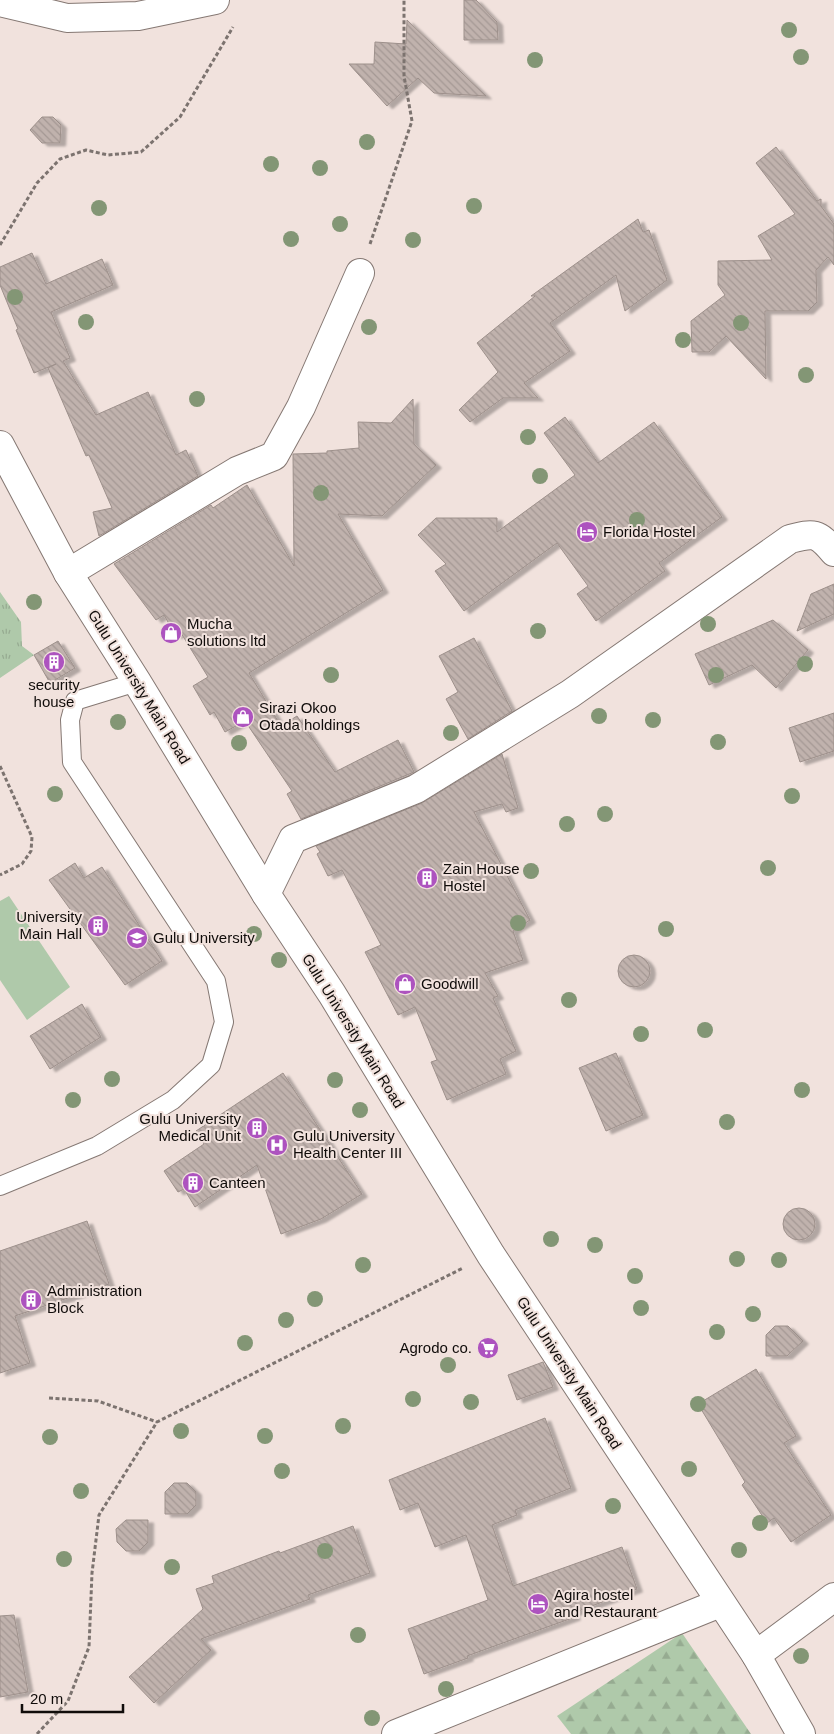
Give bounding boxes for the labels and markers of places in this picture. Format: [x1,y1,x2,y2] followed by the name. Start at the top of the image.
[575,520,599,544] hotel icon: Florida Hostel
[603,523,696,540] place label: Florida Hostel
[187,615,266,649] place label: Mucha solutions ltd
[159,621,183,645] shop icon: Mucha solutions ltd
[42,650,66,674] building icon: security house
[28,676,80,710] place label: security house
[259,699,360,733] place label: Sirazi Okoo Otada holdings
[231,705,255,729] shop icon: Sirazi Okoo Otada holdings
[443,860,520,894] place label: Zain House Hostel
[415,866,439,890] building icon: Zain House Hostel
[16,908,82,942] place label: University Main Hall
[86,914,110,938] building icon: University Main Hall
[125,926,149,950] school or university icon: Gulu University
[153,929,255,946] place label: Gulu University
[393,972,417,996] shop icon: Goodwill
[421,975,479,992] place label: Goodwill
[139,1110,242,1144] place label: Gulu University Medical Unit
[245,1116,269,1140] building icon: Gulu University Medical Unit
[293,1127,402,1161] place label: Gulu University Health Center III
[265,1133,289,1157] hospital icon: Gulu University Health Center III
[181,1171,205,1195] building icon: Canteen
[209,1174,266,1191] place label: Canteen
[47,1282,142,1316] place label: Administration Block
[19,1288,43,1312] building icon: Administration Block
[476,1336,500,1360] supermarket icon: Agrodo co.
[399,1339,472,1356] place label: Agrodo co.
[554,1586,657,1620] place label: Agira hostel and Restaurant
[526,1592,550,1616] hotel icon: Agira hostel and Restaurant

